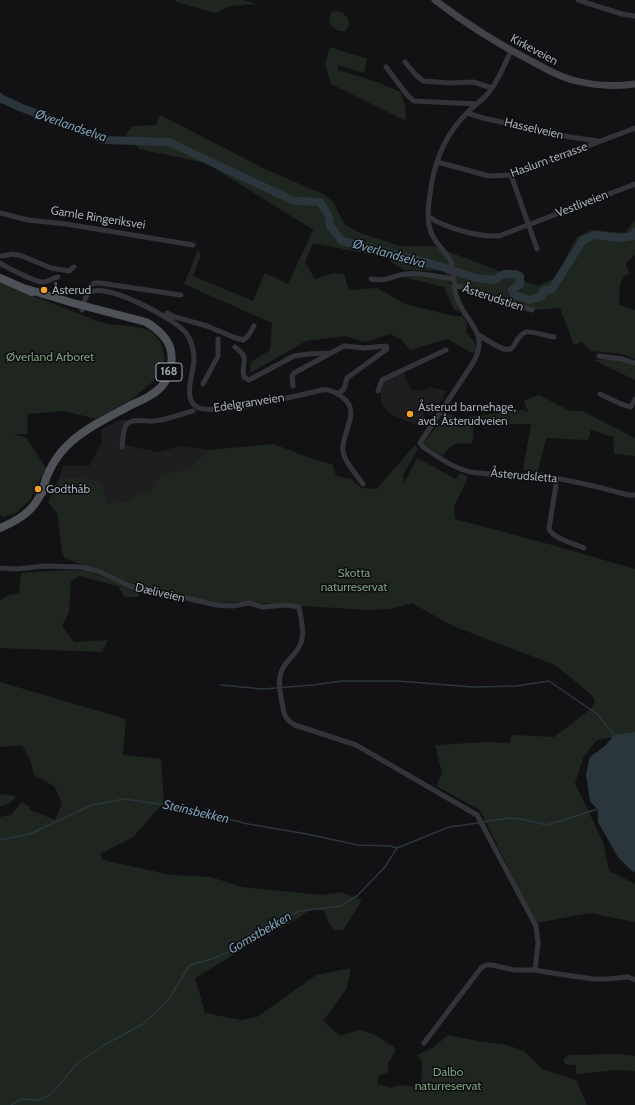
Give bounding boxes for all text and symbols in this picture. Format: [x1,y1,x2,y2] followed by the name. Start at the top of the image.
[508,31,560,69] street label: Kirkeveien
[33,106,109,146] water label: Øverlandselva
[503,115,565,143] street label: Hasselveien
[509,139,589,181] street label: Haslum terrasse
[554,188,610,220] street label: Vestliveien
[50,203,146,233] street label: Gamle Ringeriksvei
[351,236,427,272] water label: Øverlandselva
[461,281,525,315] street label: Åsterudstien
[52,283,91,297] place label: Åsterud
[39,285,49,295] marker: Åsterud
[6,350,94,364] park label: Øverland Arboret
[156,363,182,381] road number: 168
[213,390,285,416] street label: Edelgranveien
[418,400,516,428] place label: Åsterud barnehage, avd. Åsterudveien
[405,409,415,419] marker: Åsterud barnehage, avd. Åsterudveien
[490,466,558,486] street label: Åsterudsletta
[46,482,90,496] place label: Godthåb
[33,484,43,494] marker: Godthåb
[321,566,387,594] park label: Skotta naturreservat
[134,580,186,606] street label: Dæliveien
[161,797,231,827] water label: Steinsbekken
[226,909,294,957] water label: Gomstbekken
[415,1065,481,1093] park label: Dalbo naturreservat

